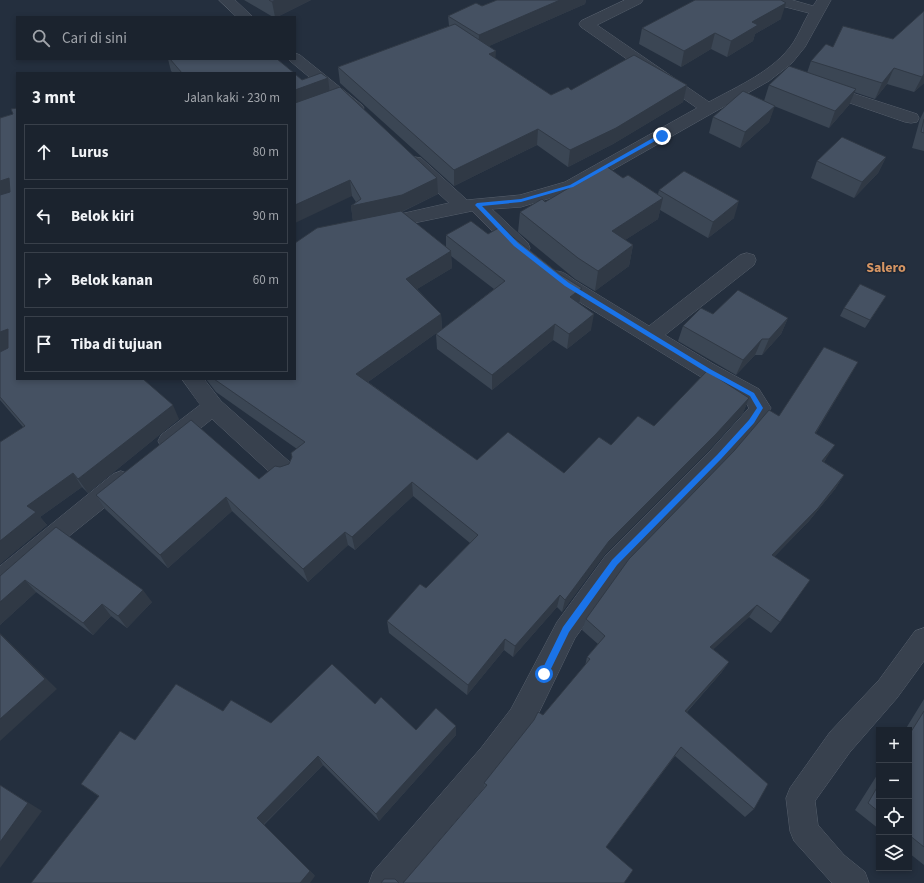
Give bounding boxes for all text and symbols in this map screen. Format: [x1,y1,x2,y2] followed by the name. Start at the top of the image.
[16,16,296,60] search box
[30,27,52,49] icon: search
[62,28,127,49] text: Cari di sini
[32,86,75,110] text: 3 mnt
[184,89,280,107] text: Jalan kaki · 230 m
[653,127,671,145] route end
[33,141,55,163] icon: ahead
[71,142,108,163] text: Lurus
[253,143,279,161] text: 80 m
[33,205,55,227] icon: left
[71,206,134,227] text: Belok kiri
[253,207,279,225] text: 90 m
[866,258,906,278] district label: Salero
[33,269,55,291] icon: right
[71,270,153,291] text: Belok kanan
[253,271,279,289] text: 60 m
[33,333,55,355] icon: arrive
[71,334,162,355] text: Tiba di tujuan
[535,665,553,683] route start
[876,727,912,871] map controls
[876,727,912,763] button: +
[876,763,912,799] button: −
[876,799,912,835] button: locate
[876,835,912,871] button: layers

